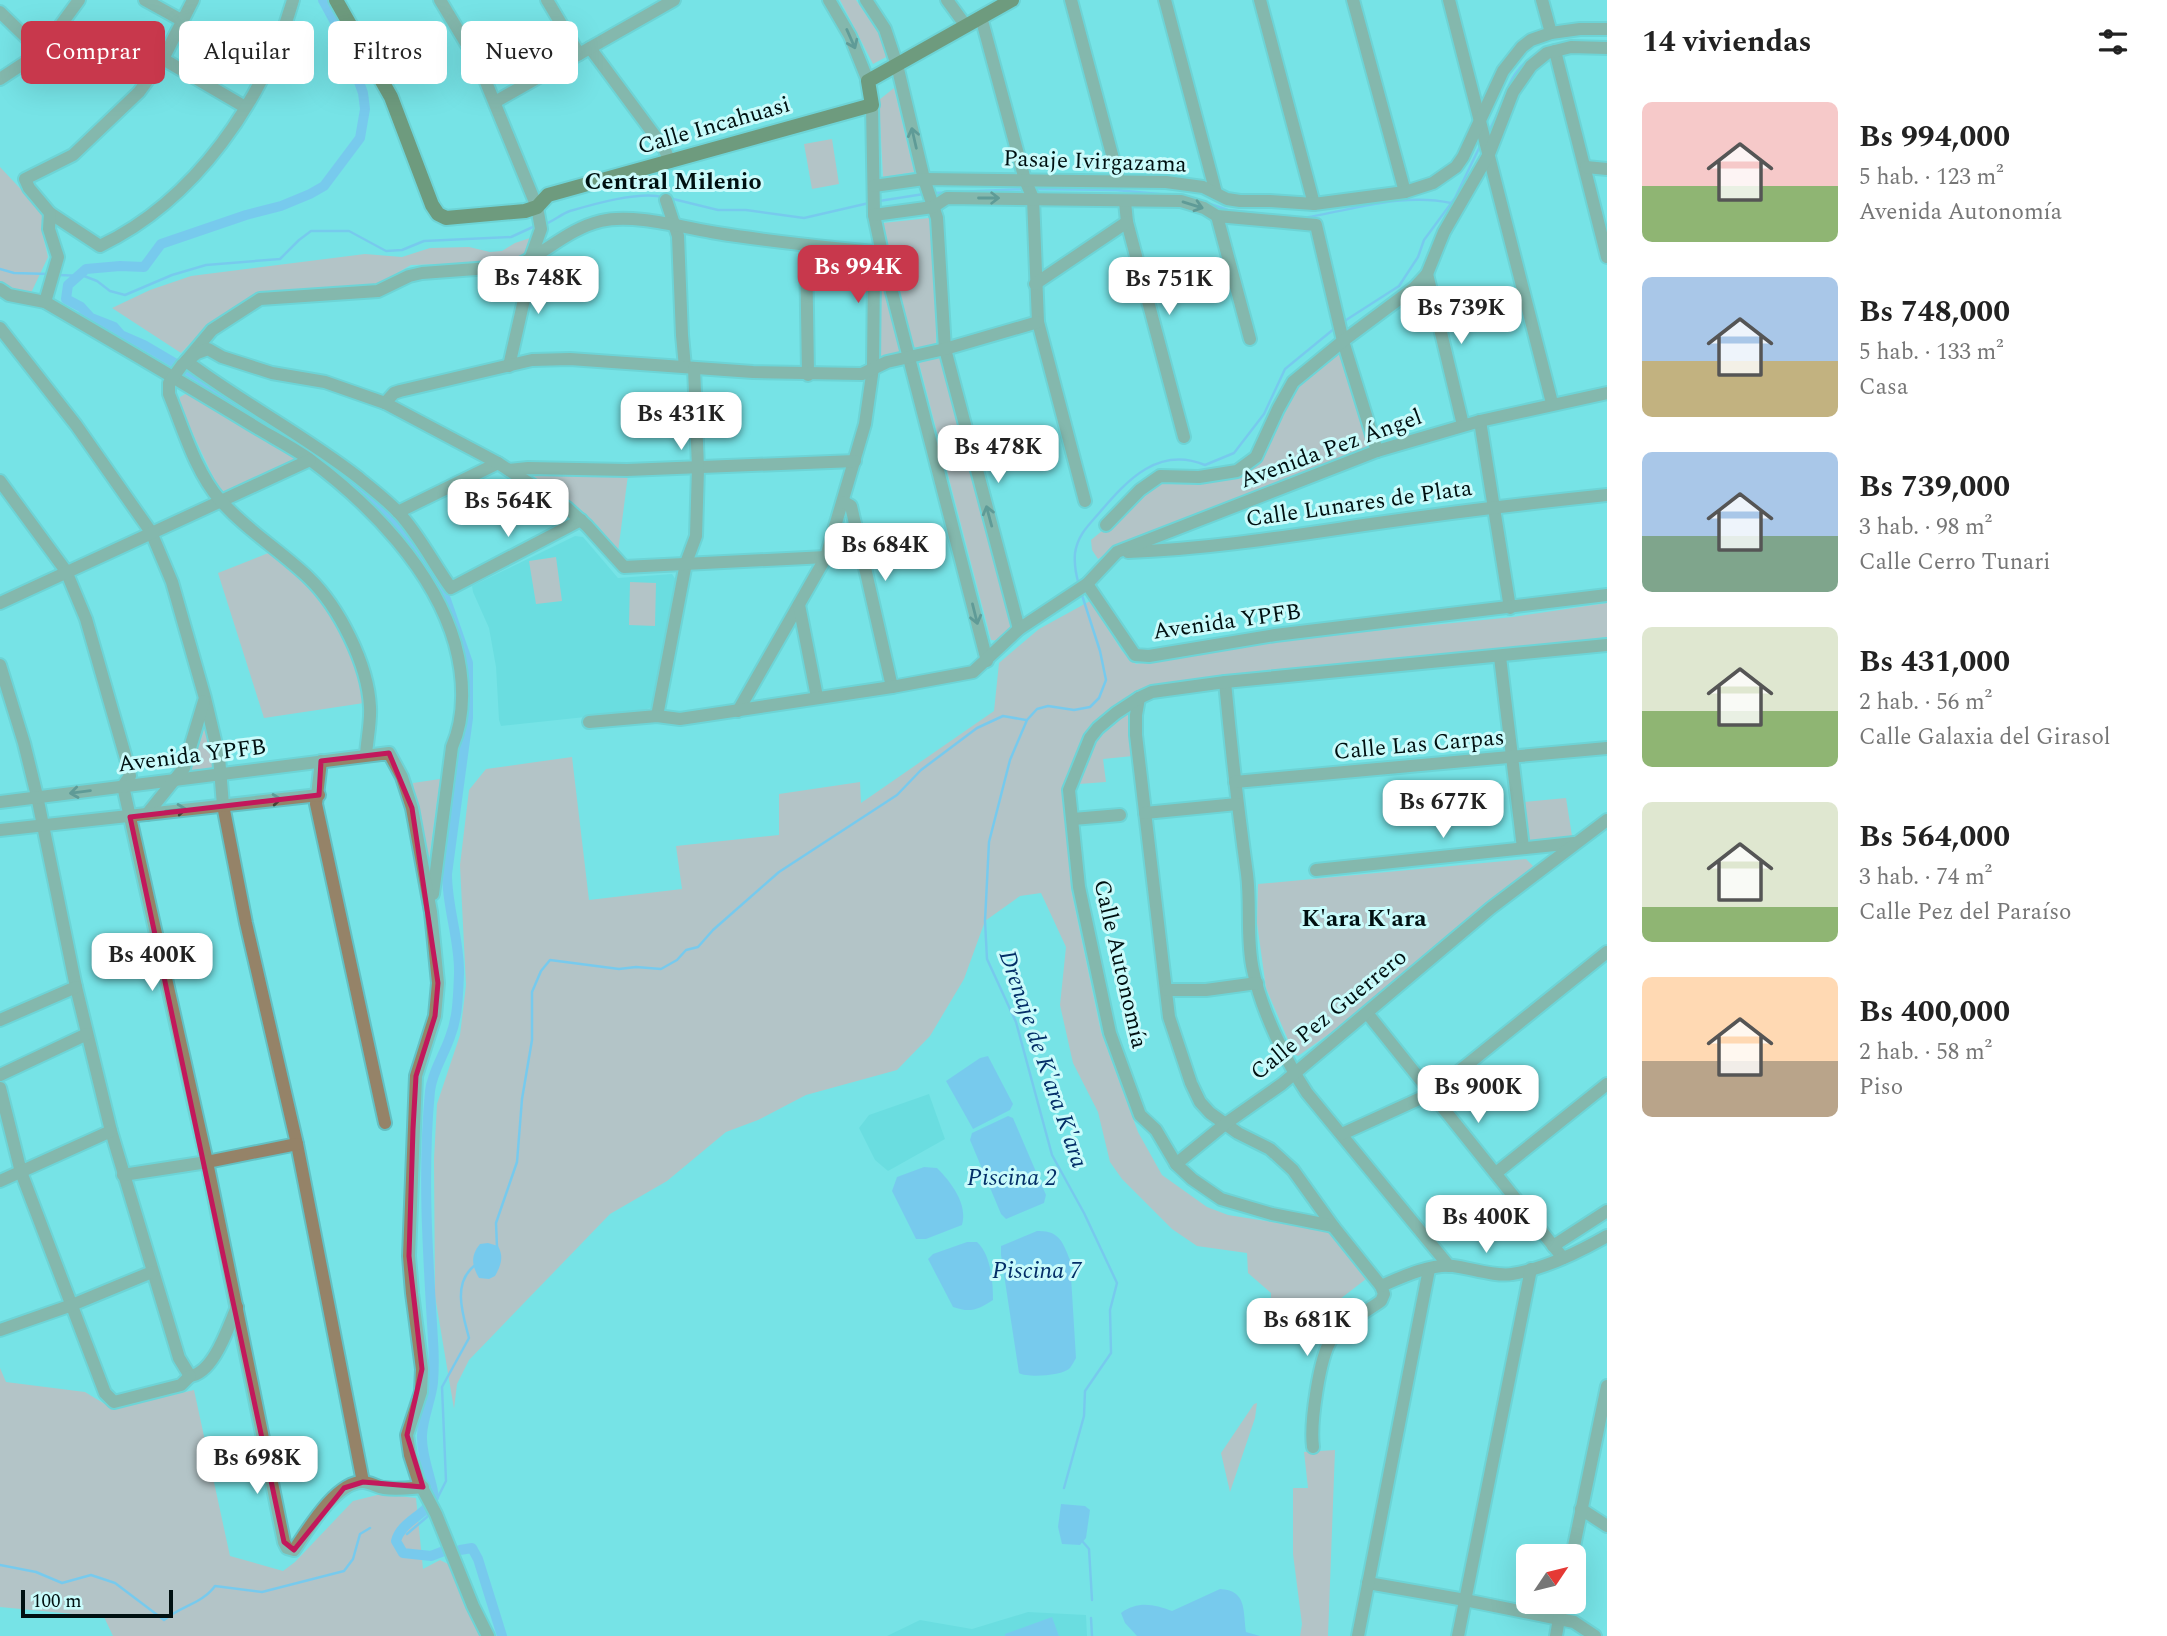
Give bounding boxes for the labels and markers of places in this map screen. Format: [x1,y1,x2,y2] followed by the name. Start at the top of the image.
[793,246,923,305] pin: Bs 994K
[473,256,603,316] pin: Bs 748K
[1104,258,1234,317] pin: Bs 751K
[1396,286,1526,346] pin: Bs 739K
[616,392,746,452] pin: Bs 431K
[933,426,1063,485] pin: Bs 478K
[443,480,573,539] pin: Bs 564K
[820,524,950,583] pin: Bs 684K
[1378,780,1508,840] pin: Bs 677K
[87,934,217,993] pin: Bs 400K
[1413,1066,1543,1125] pin: Bs 900K
[1421,1196,1551,1255] pin: Bs 400K
[1242,1298,1372,1358] pin: Bs 681K
[192,1436,322,1496] pin: Bs 698K

